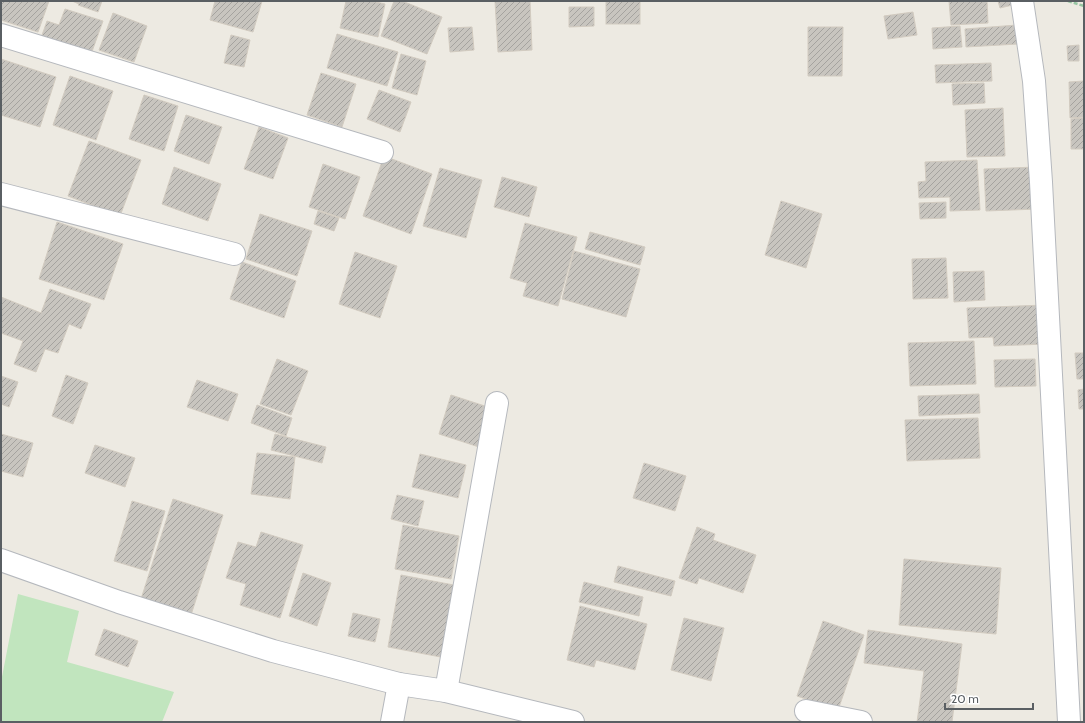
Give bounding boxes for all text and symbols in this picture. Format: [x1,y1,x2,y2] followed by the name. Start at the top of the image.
[945,685,1033,711] scale bar
[951,691,979,706] text: 20 m

